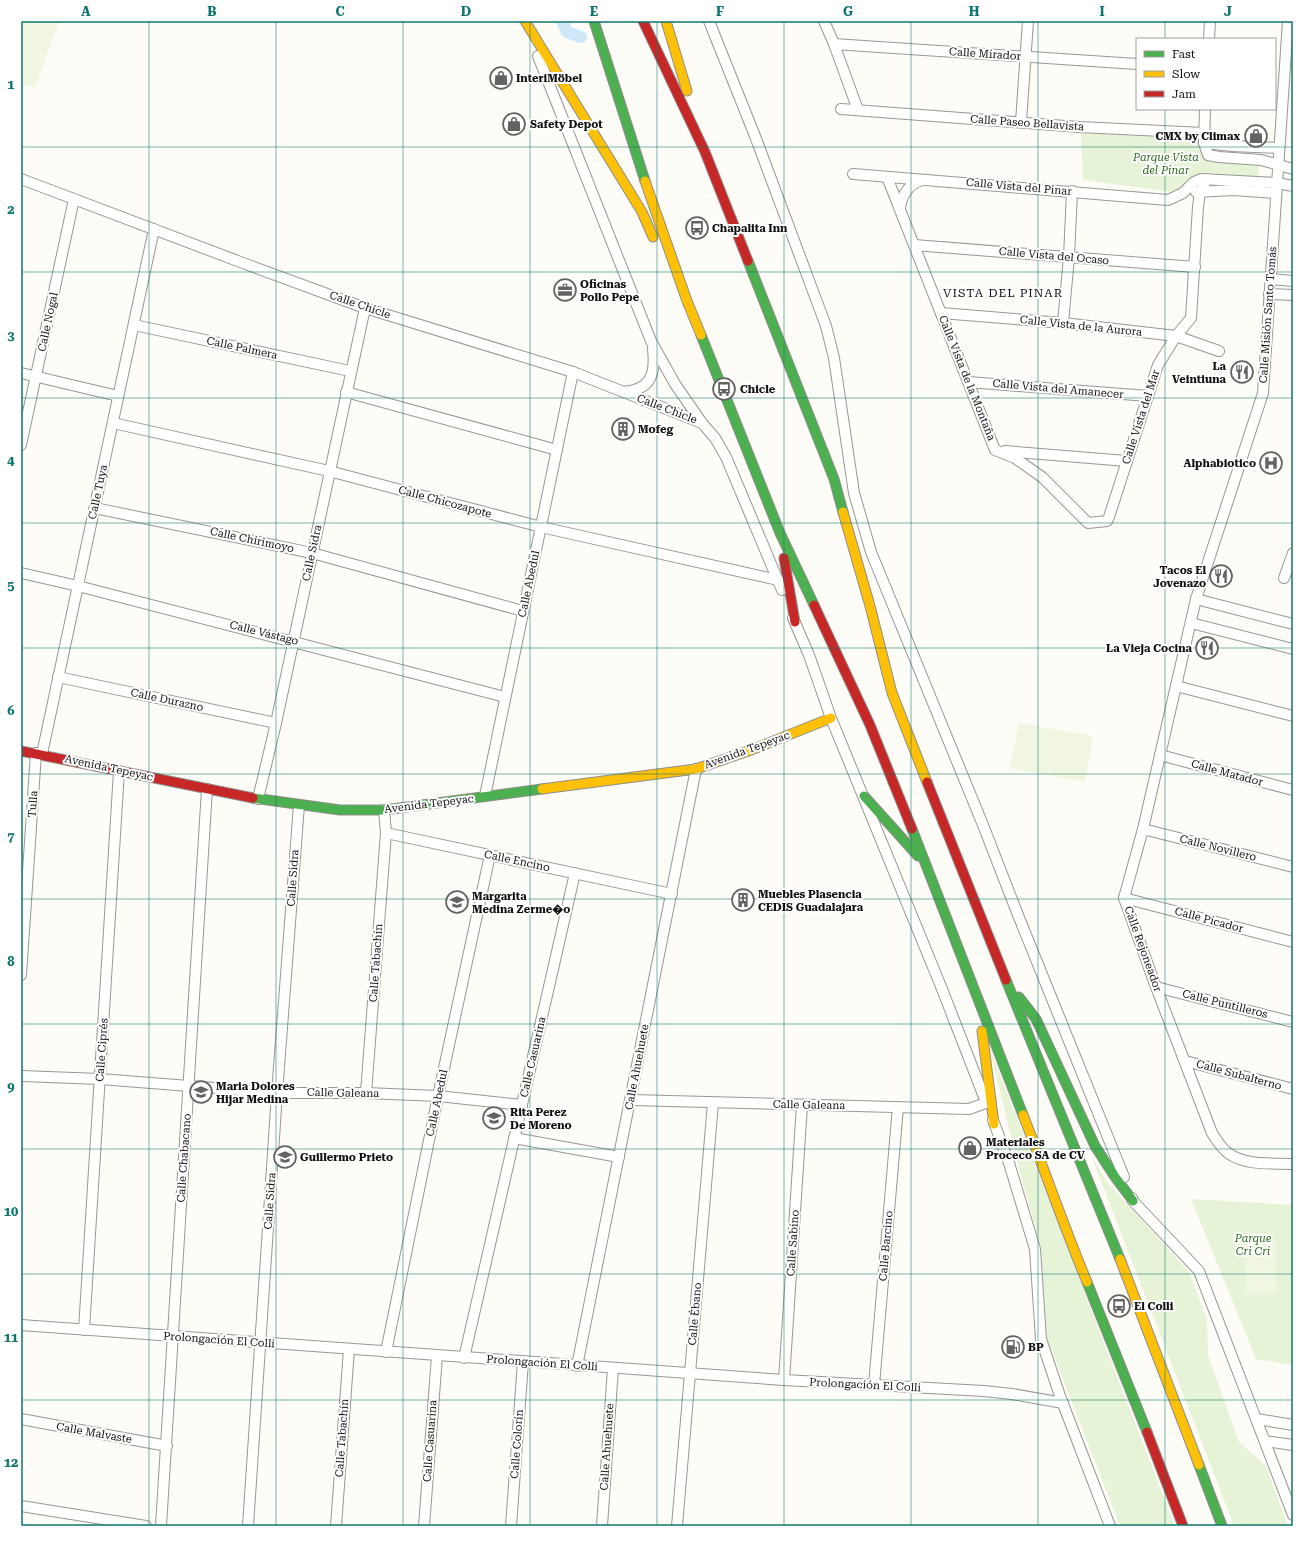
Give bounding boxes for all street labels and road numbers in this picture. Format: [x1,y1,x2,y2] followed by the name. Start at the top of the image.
[949,45,1022,63] street label: Calle Mirador
[970,113,1084,133] street label: Calle Paseo Bellavista
[966,176,1073,198] street label: Calle Vista del Pinar
[998,245,1110,267] street label: Calle Vista del Ocaso
[1257,246,1279,384] street label: Calle Misión Santo Tomás
[328,289,392,321] street label: Calle Chicle
[35,291,61,353] street label: Calle Nogal
[936,313,998,443] street label: Calle Vista de la Montaña
[1019,313,1143,339] street label: Calle Vista de la Aurora
[205,334,279,362] street label: Calle Palmera
[1120,368,1163,466] street label: Calle Vista del Mar
[992,377,1125,401] street label: Calle Vista del Amanecer
[635,392,699,426] street label: Calle Chicle
[86,463,110,521] street label: Calle Tuya
[397,483,493,521] street label: Calle Chicozapote
[300,524,324,582] street label: Calle Sidra
[209,525,295,555] street label: Calle Chirimoyo
[516,549,543,619] street label: Calle Abedul
[228,618,300,648] street label: Calle Vástago
[129,686,205,714] street label: Calle Durazno
[702,728,792,772] street label: Avenida Tepeyac
[64,752,154,784] street label: Avenida Tepeyac
[1190,757,1265,789] street label: Calle Matador
[26,790,40,818] street label: Tulla
[384,792,474,816] street label: Avenida Tepeyac
[1178,832,1258,864] street label: Calle Novillero
[483,848,551,874] street label: Calle Encino
[285,849,301,907] street label: Calle Sidra
[1121,904,1165,994] street label: Calle Rejoneador
[1173,905,1245,936] street label: Calle Picador
[367,923,385,1003] street label: Calle Tabachín
[1181,987,1269,1021] street label: Calle Puntilleros
[517,1015,549,1099] street label: Calle Casuarina
[93,1018,111,1082] street label: Calle Ciprés
[622,1023,652,1111] street label: Calle Ahuehuete
[1195,1057,1283,1093] street label: Calle Subalterno
[424,1068,451,1138] street label: Calle Abedul
[307,1086,379,1100] street label: Calle Galeana
[773,1098,845,1112] street label: Calle Galeana
[174,1113,194,1203] street label: Calle Chabacano
[262,1172,278,1230] street label: Calle Sidra
[784,1209,802,1277] street label: Calle Sabino
[876,1210,896,1282] street label: Calle Barcino
[685,1282,704,1346] street label: Calle Ébano
[163,1330,276,1350] street label: Prolongación El Colli
[486,1353,599,1373] street label: Prolongación El Colli
[809,1376,922,1394] street label: Prolongación El Colli
[333,1398,351,1478] street label: Calle Tabachín
[421,1399,439,1483] street label: Calle Casuarina
[597,1403,617,1491] street label: Calle Ahuehuete
[508,1409,526,1479] street label: Calle Colorín
[55,1420,133,1446] street label: Calle Malvaste

